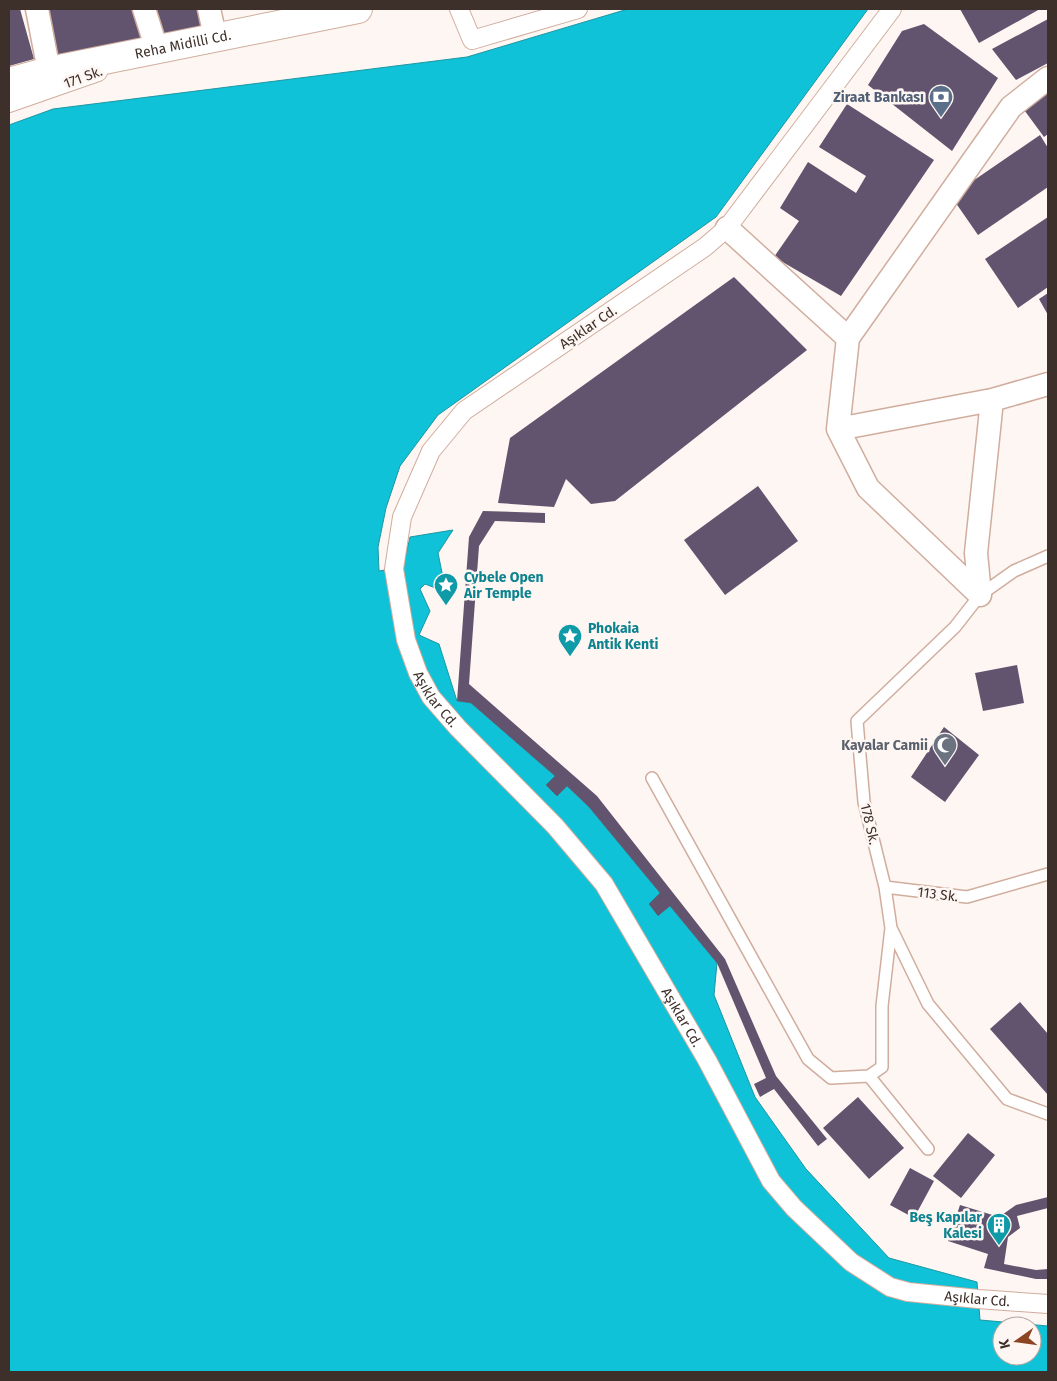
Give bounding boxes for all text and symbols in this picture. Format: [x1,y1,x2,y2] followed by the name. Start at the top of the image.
[133,27,233,63] street label: Reha Midilli Cd.
[61,63,105,92] street label: 171 Sk.
[928,84,954,118] bank icon: Ziraat Bankası
[833,89,924,106] place label: Ziraat Bankası
[556,302,620,353] street label: Aşıklar Cd.
[463,569,544,602] place label: Cybele Open Air Temple
[433,572,459,606] place icon: Cybele Open Air Temple
[587,620,659,653] place label: Phokaia Antik Kenti
[557,623,583,657] place icon: Phokaia Antik Kenti
[409,668,461,731] street label: Aşıklar Cd.
[932,732,958,766] mosque icon: Kayalar Camii
[841,737,928,754] place label: Kayalar Camii
[857,802,882,846] street label: 178 Sk.
[917,884,959,905] street label: 113 Sk.
[658,985,705,1050] street label: Aşıklar Cd.
[909,1209,982,1242] place label: Beş Kapılar Kalesi
[986,1212,1012,1246] building icon: Beş Kapılar Kalesi
[944,1288,1011,1310] street label: Aşıklar Cd.
[992,1316,1042,1366] north arrow
[995,1337,1014,1350] text: K

